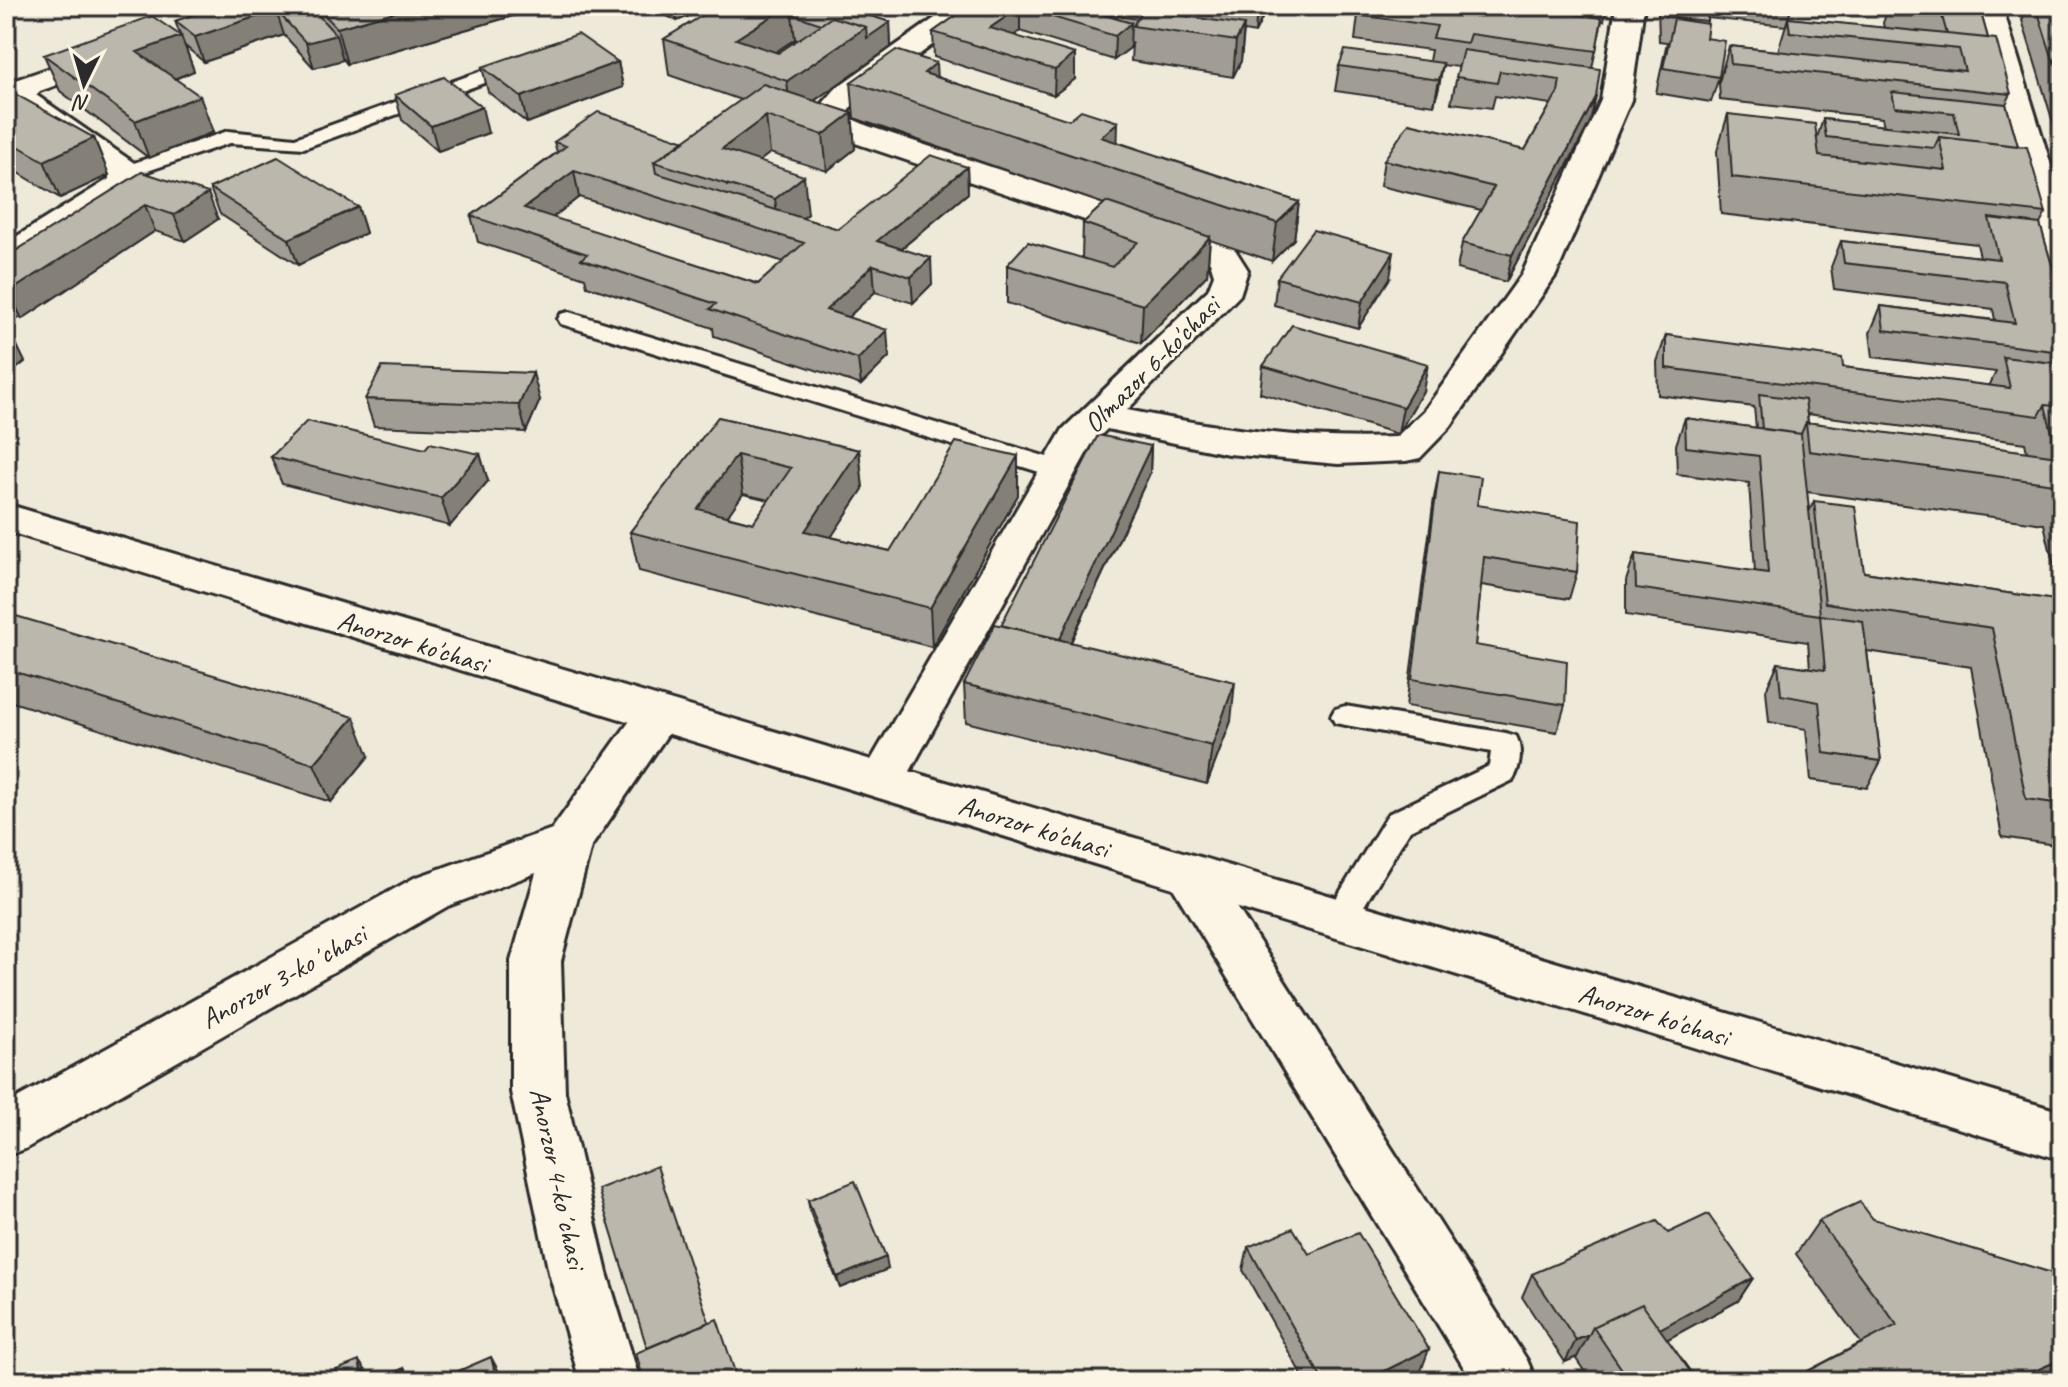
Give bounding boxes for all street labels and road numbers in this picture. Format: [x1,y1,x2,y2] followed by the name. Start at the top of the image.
[1076,286,1230,440] street label: Olmazor 6-ko'chasi
[334,602,496,682] street label: Anorzor ko'chasi
[955,787,1117,867] street label: Anorzor ko'chasi
[194,915,375,1036] street label: Аnorzor 3-koʼchasi
[1575,975,1737,1055] street label: Anorzor ko'chasi
[522,1085,596,1275] street label: Аnorzor 4-koʼchasi

